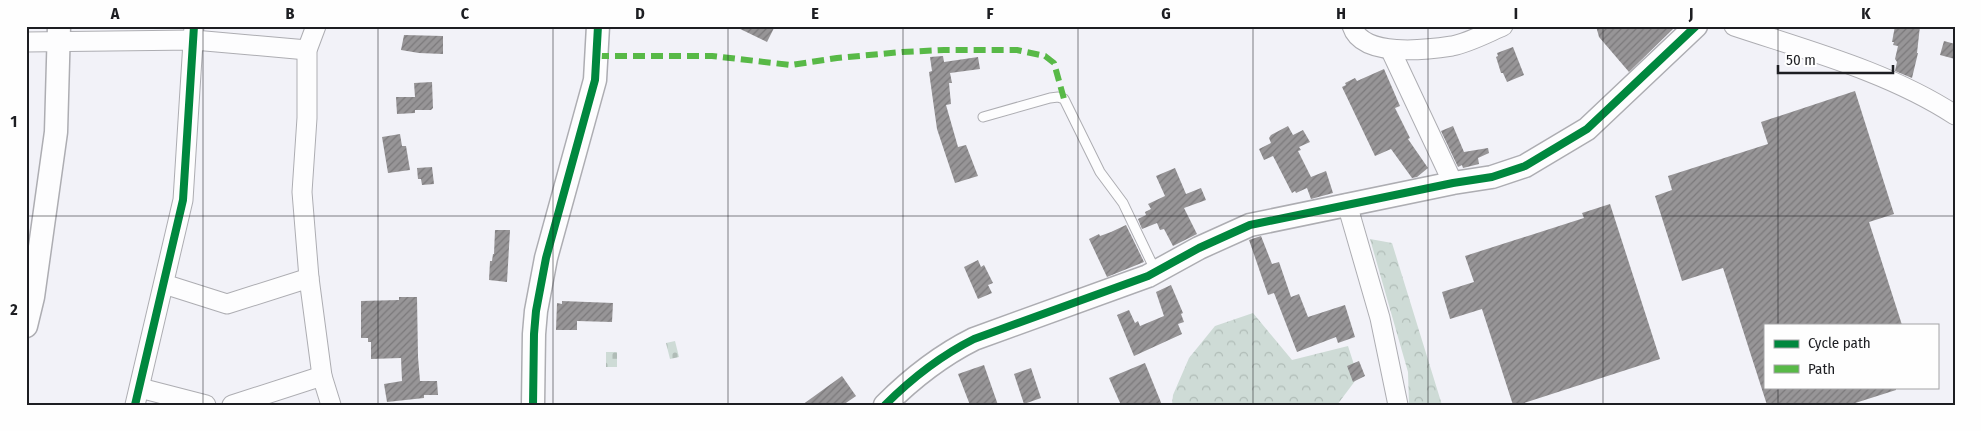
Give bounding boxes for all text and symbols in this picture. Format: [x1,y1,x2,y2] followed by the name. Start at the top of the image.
[110,4,120,23] text: A
[286,4,295,23] text: B
[461,4,470,23] text: C
[635,4,645,23] text: D
[811,4,819,23] text: E
[986,4,994,23] text: F
[1161,4,1171,23] text: G
[1336,4,1346,23] text: H
[1514,4,1518,23] text: I
[1688,4,1693,23] text: J
[1861,4,1871,23] text: K
[1778,42,1894,74] scale bar
[1786,51,1816,69] text: 50 m
[11,112,17,131] text: 1
[9,300,18,319] text: 2
[1764,324,1938,388] legend
[1808,334,1871,352] text: Cycle path
[1808,360,1835,378] text: Path

